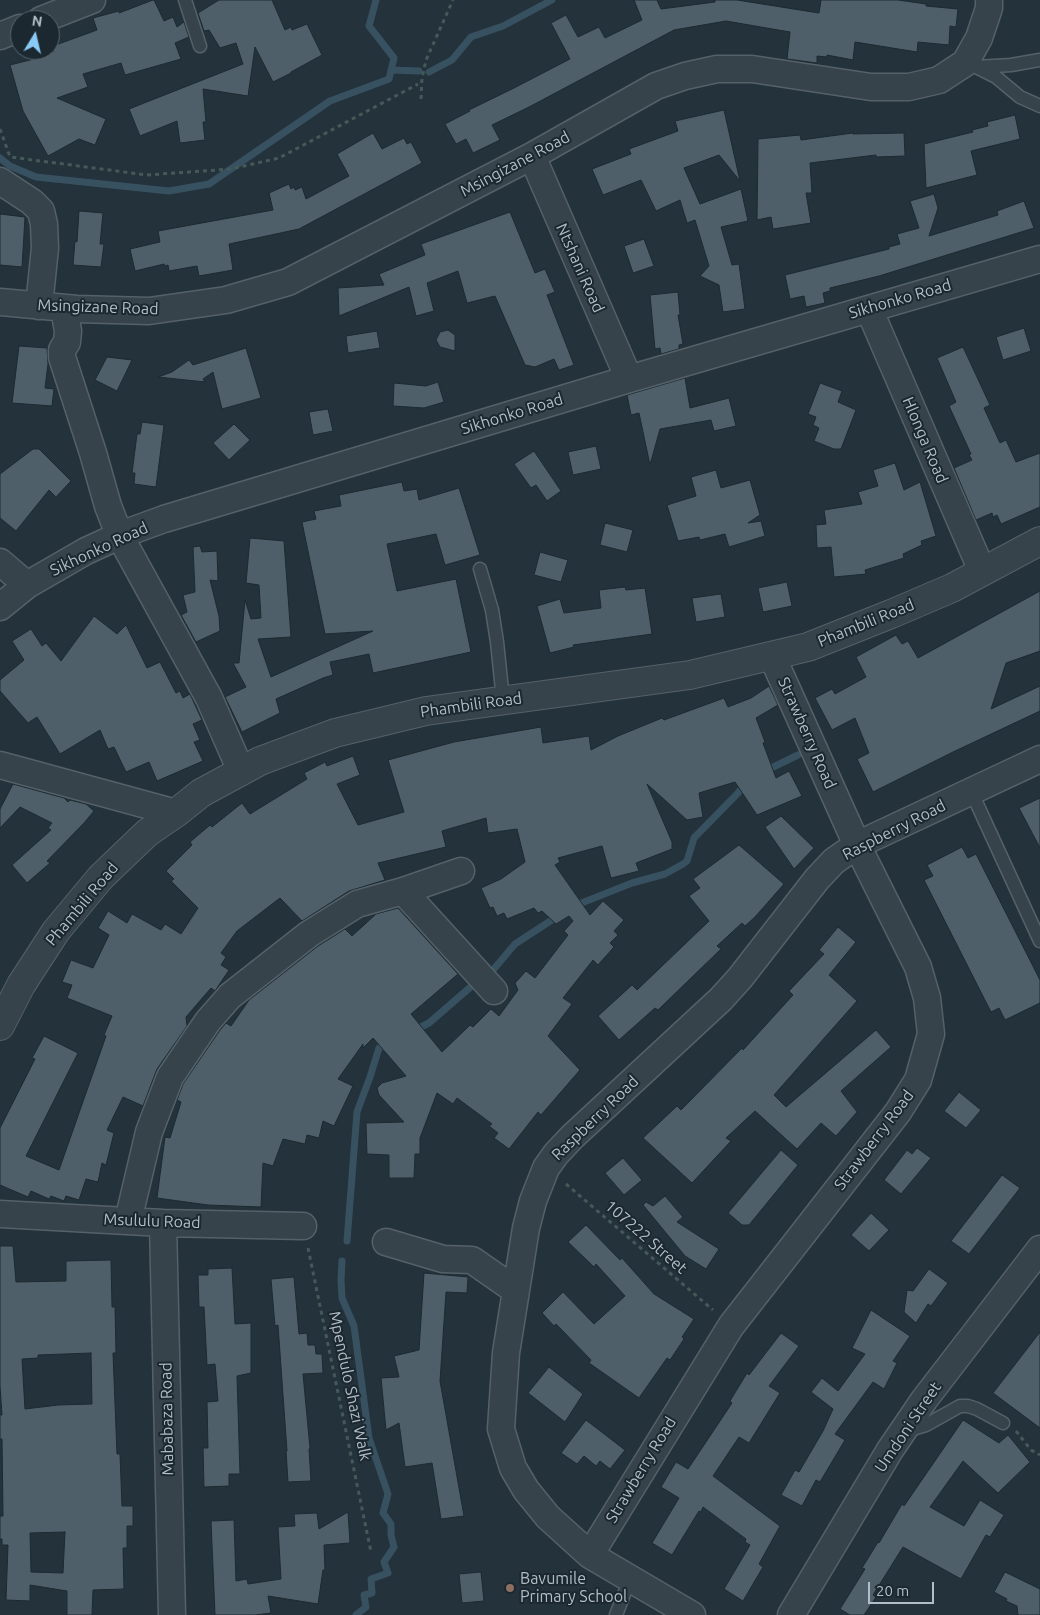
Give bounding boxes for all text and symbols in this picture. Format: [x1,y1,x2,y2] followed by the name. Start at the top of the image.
[10,10,60,60] north arrow
[31,12,44,30] text: N
[457,127,573,201] street label: Msingizane Road
[552,220,608,316] street label: Ntshani Road
[847,275,953,323] street label: Sikhonko Road
[37,295,159,319] street label: Msingizane Road
[459,389,565,439] street label: Sikhonko Road
[898,394,952,486] street label: Hlonga Road
[47,518,151,580] street label: Sikhonko Road
[815,595,917,651] street label: Phambili Road
[774,674,840,792] street label: Strawberry Road
[419,688,523,722] street label: Phambili Road
[839,796,949,864] street label: Raspberry Road
[42,859,122,949] street label: Phambili Road
[548,1072,642,1164] street label: Raspberry Road
[830,1086,918,1194] street label: Strawberry Road
[601,1196,691,1278] street label: 107222 Street
[103,1210,201,1232] street label: Msululu Road
[325,1309,375,1463] street label: Mpendulo Shazi Walk
[156,1362,178,1476] street label: Mababaza Road
[871,1378,945,1476] street label: Umdoni Street
[602,1414,680,1526] street label: Strawberry Road
[520,1569,627,1607] place label: Bavumile Primary School
[870,1572,936,1604] scale bar
[504,1582,516,1594] marker: Bavumile Primary School
[876,1582,909,1599] text: 20 m

